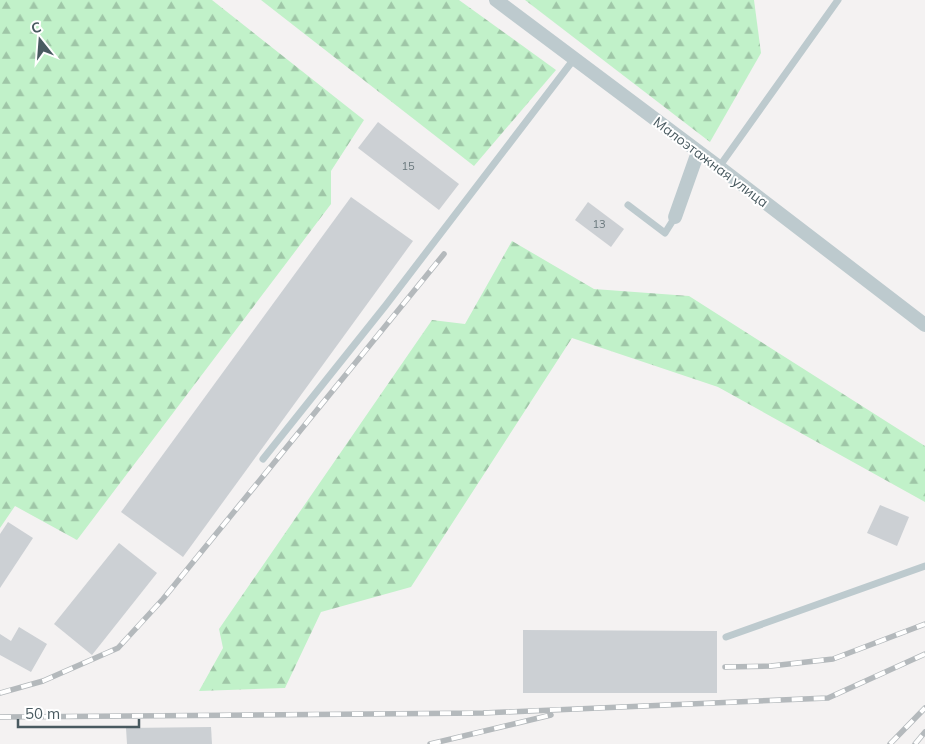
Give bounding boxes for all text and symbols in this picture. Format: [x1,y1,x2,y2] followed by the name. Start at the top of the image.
[15,15,65,65] north arrow
[29,18,43,38] text: С
[650,113,772,211] street label: Малоэтажная улица
[401,159,415,173] house number: 15
[592,217,606,231] house number: 13
[18,696,139,728] scale bar
[25,704,60,723] text: 50 m

